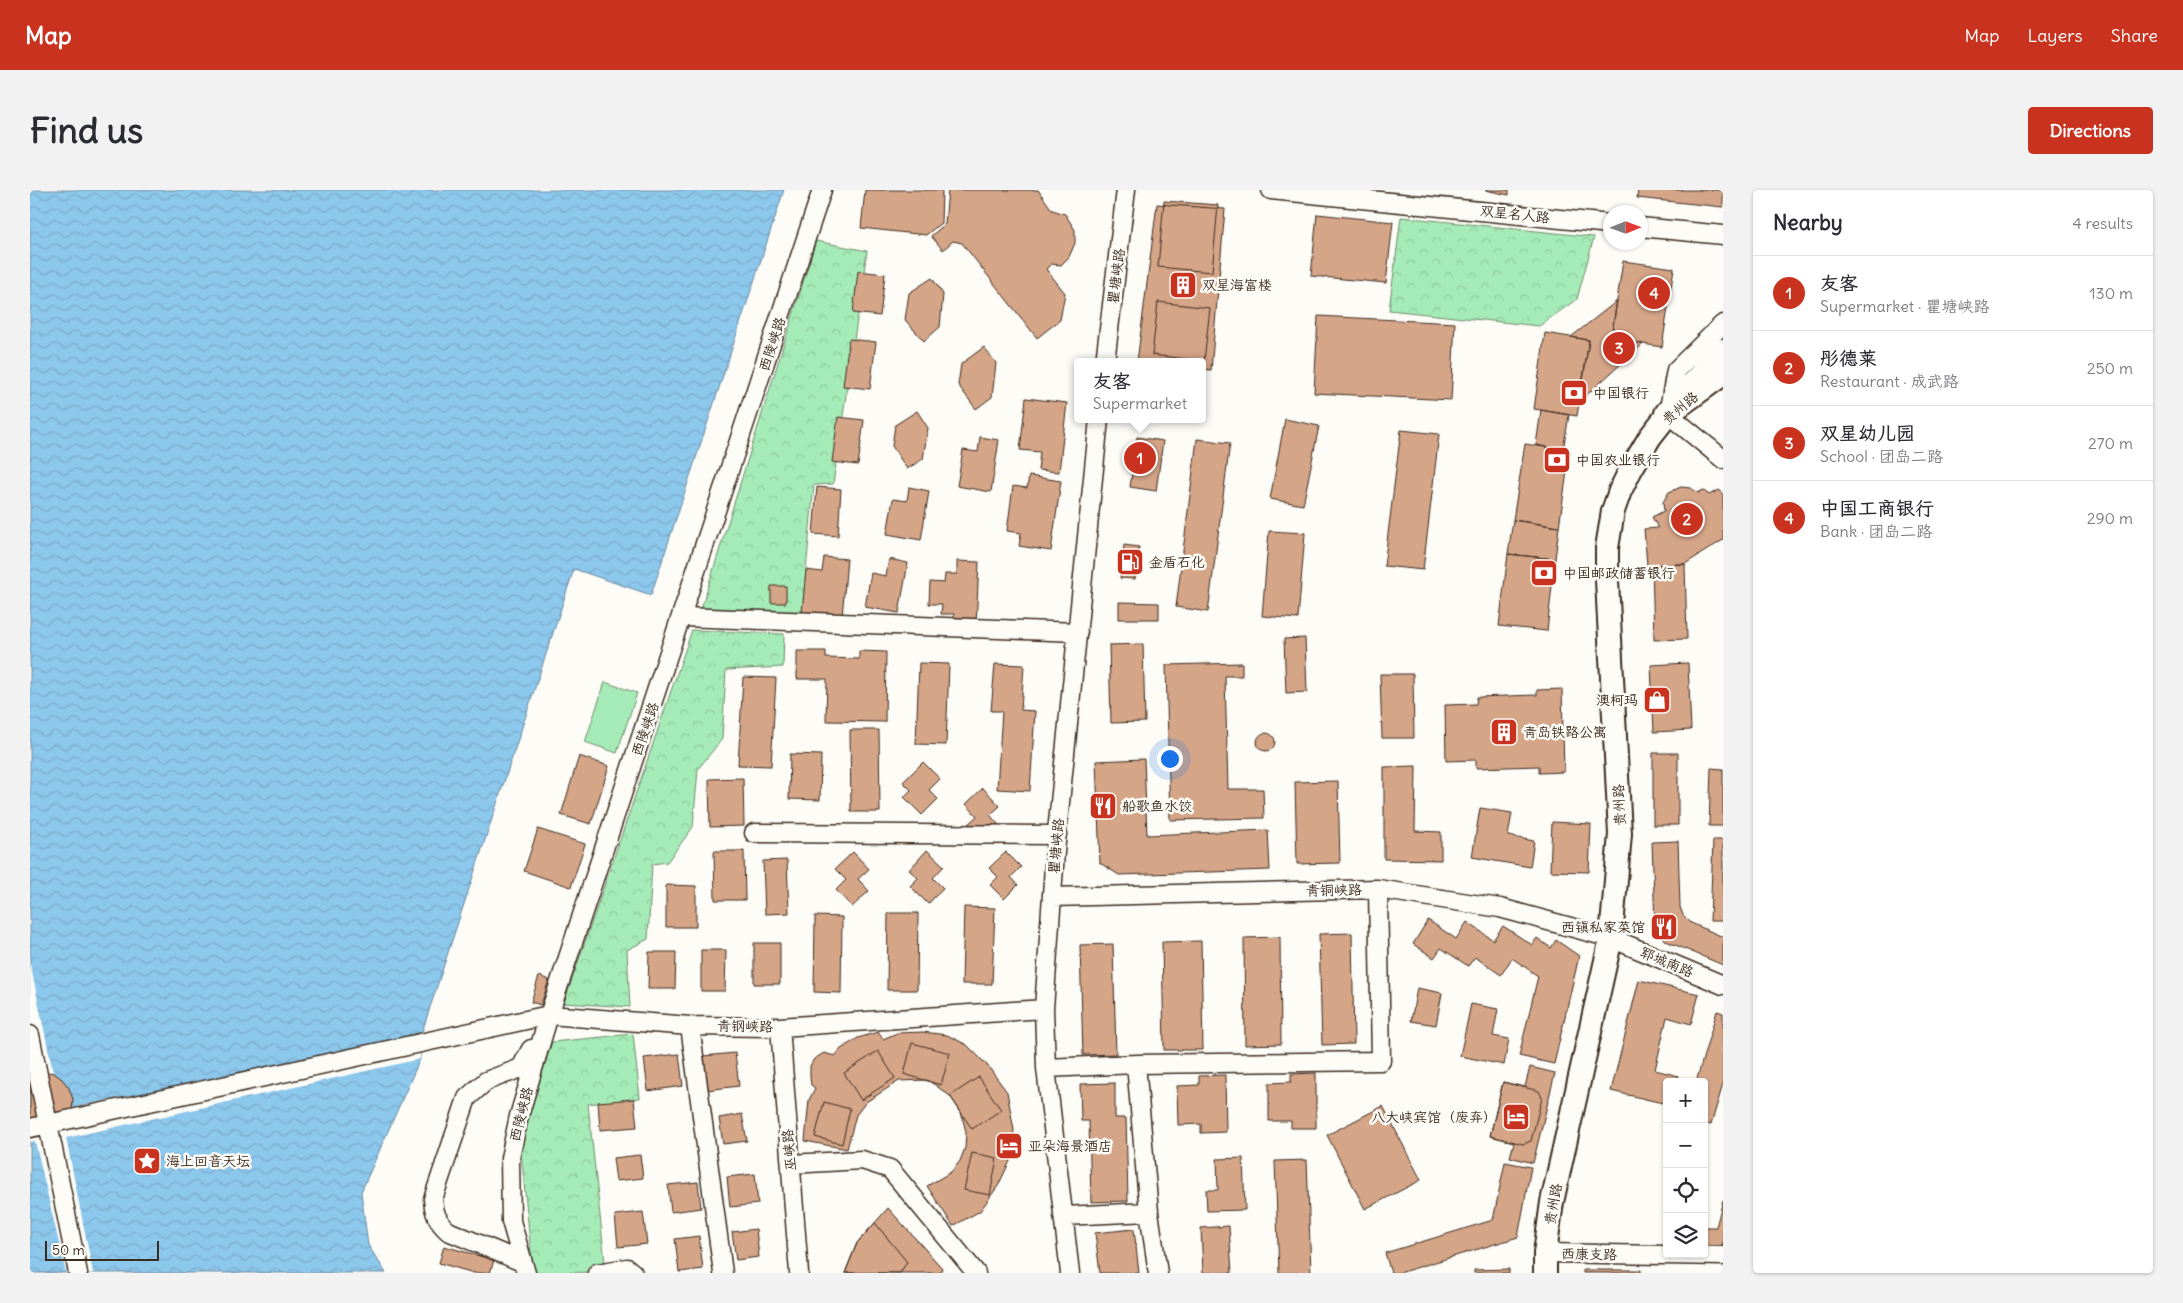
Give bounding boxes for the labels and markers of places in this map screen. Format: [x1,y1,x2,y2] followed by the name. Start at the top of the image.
[1168,270,1198,300] building icon: 双星海富楼
[1638,274,1670,312] pin: 4
[1202,276,1272,294] place label: 双星海富楼
[1603,329,1635,367] pin: 3
[1559,378,1589,408] bank icon: 中国银行
[1593,384,1649,402] place label: 中国银行
[1124,439,1156,477] pin: 1
[1542,445,1572,475] bank icon: 中国农业银行
[1576,451,1660,469] place label: 中国农业银行
[1671,500,1703,538] pin: 2
[1115,547,1145,577] fuel station icon: 金盾石化
[1149,553,1205,571] place label: 金盾石化
[1529,558,1559,588] bank icon: 中国邮政储蓄银行
[1563,564,1675,582] place label: 中国邮政储蓄银行
[1642,685,1672,715] shop icon: 澳柯玛
[1596,691,1638,709] place label: 澳柯玛
[1489,717,1519,747] building icon: 青岛铁路公寓
[1523,723,1607,741] place label: 青岛铁路公寓
[1088,791,1118,821] restaurant icon: 船歌鱼水饺
[1122,797,1192,815] place label: 船歌鱼水饺
[1649,912,1679,942] restaurant icon: 西镇私家菜馆
[1561,918,1645,936] place label: 西镇私家菜馆
[1501,1102,1531,1132] hotel icon: 八大峡宾馆（废弃）
[1371,1108,1497,1126] place label: 八大峡宾馆（废弃）
[994,1131,1024,1161] hotel icon: 亚朵海景酒店
[1028,1137,1112,1155] place label: 亚朵海景酒店
[132,1146,162,1176] place icon: 海上回音天坛
[166,1152,250,1170] place label: 海上回音天坛

